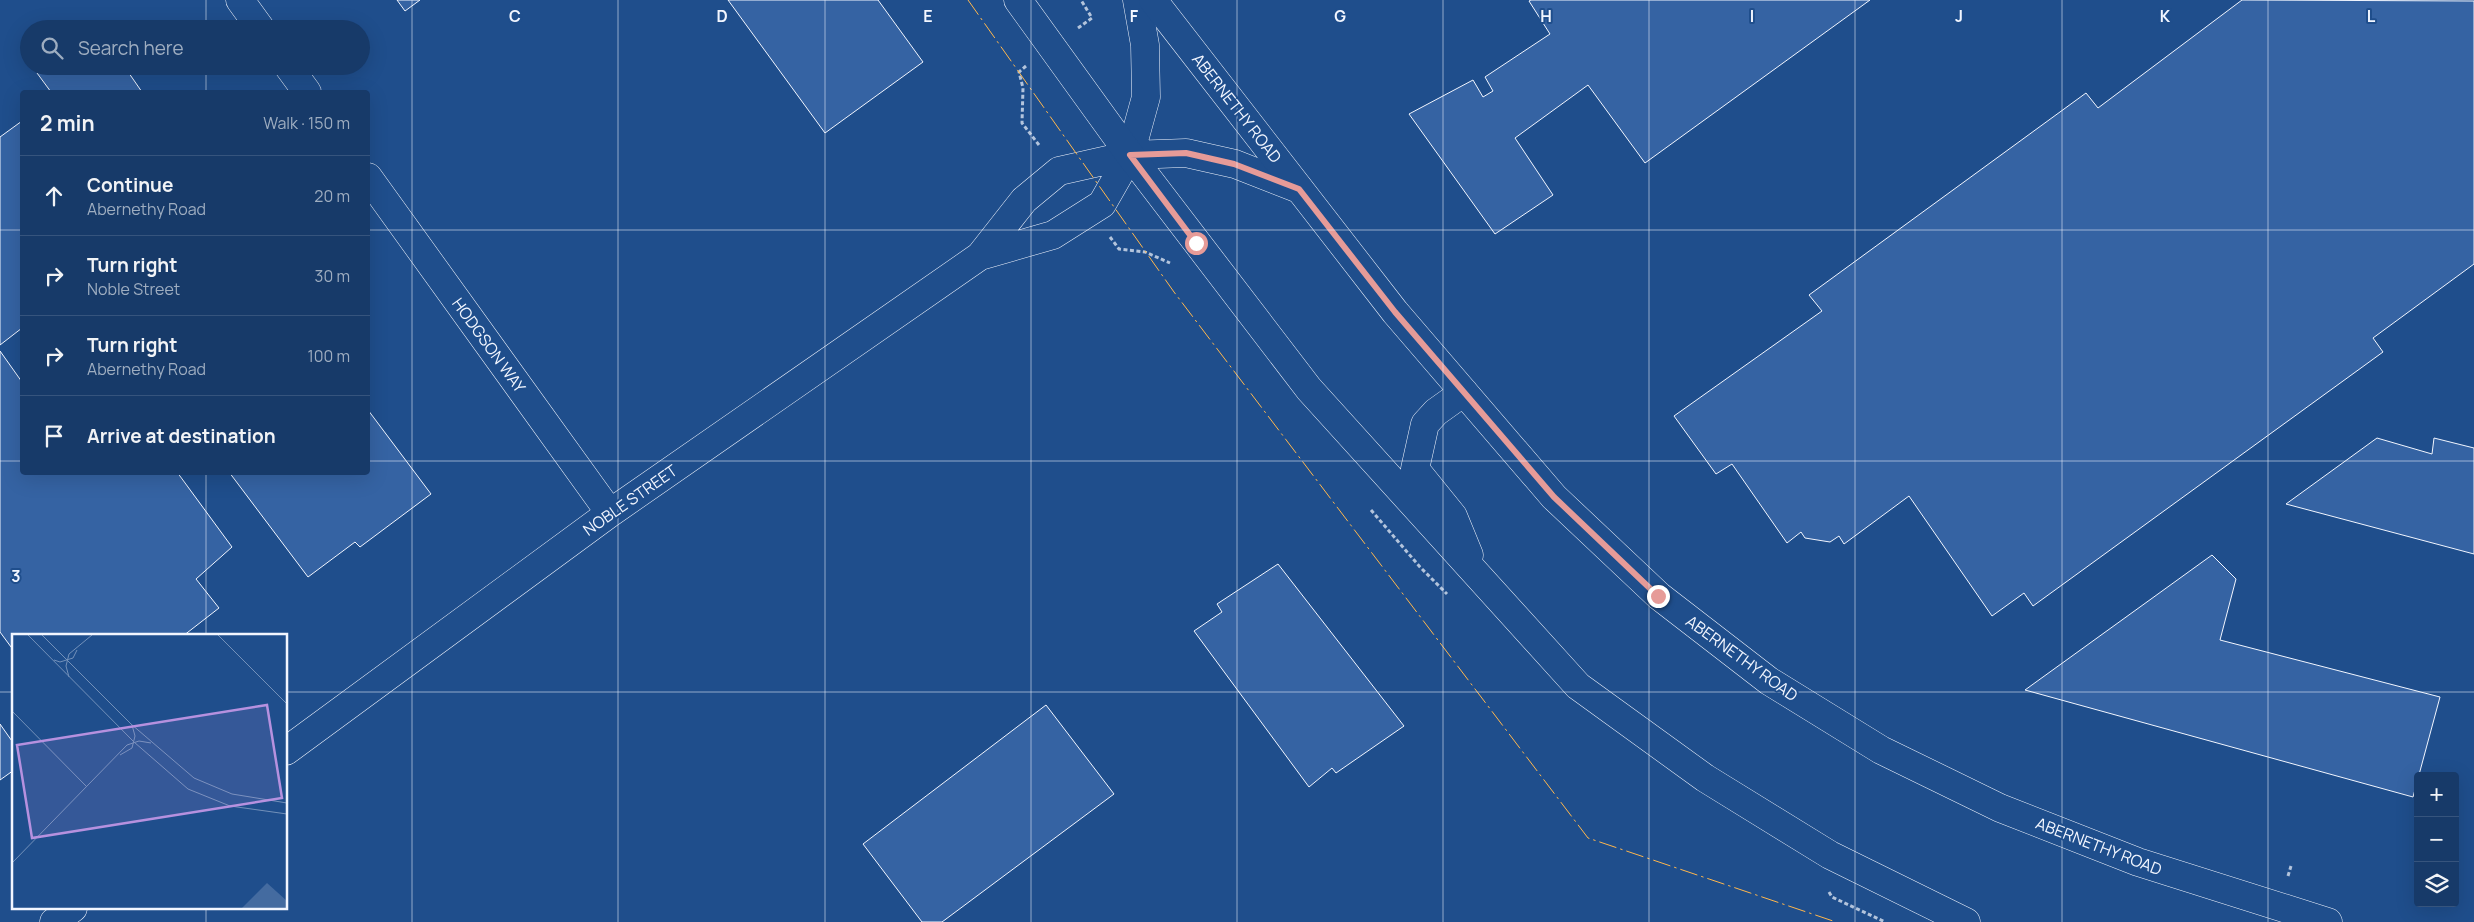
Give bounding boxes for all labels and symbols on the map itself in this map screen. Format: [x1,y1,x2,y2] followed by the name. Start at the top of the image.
[509,5,521,27] text: C
[716,5,728,27] text: D
[923,5,933,27] text: E
[1130,5,1139,27] text: F
[1334,5,1346,27] text: G
[1540,5,1552,27] text: H
[1750,5,1754,27] text: I
[1955,5,1963,27] text: J
[2160,5,2171,27] text: K
[2367,5,2376,27] text: L
[1187,49,1287,168] street label: ABERNETHY ROAD
[1185,232,1208,255] route start
[447,293,531,397] street label: HODGSON WAY
[579,459,682,541] street label: NOBLE STREET
[11,565,21,587] text: 3
[1647,585,1670,608] route end
[1682,610,1803,706] street label: ABERNETHY ROAD
[12,634,288,910] inset map
[2033,812,2165,880] street label: ABERNETHY ROAD

